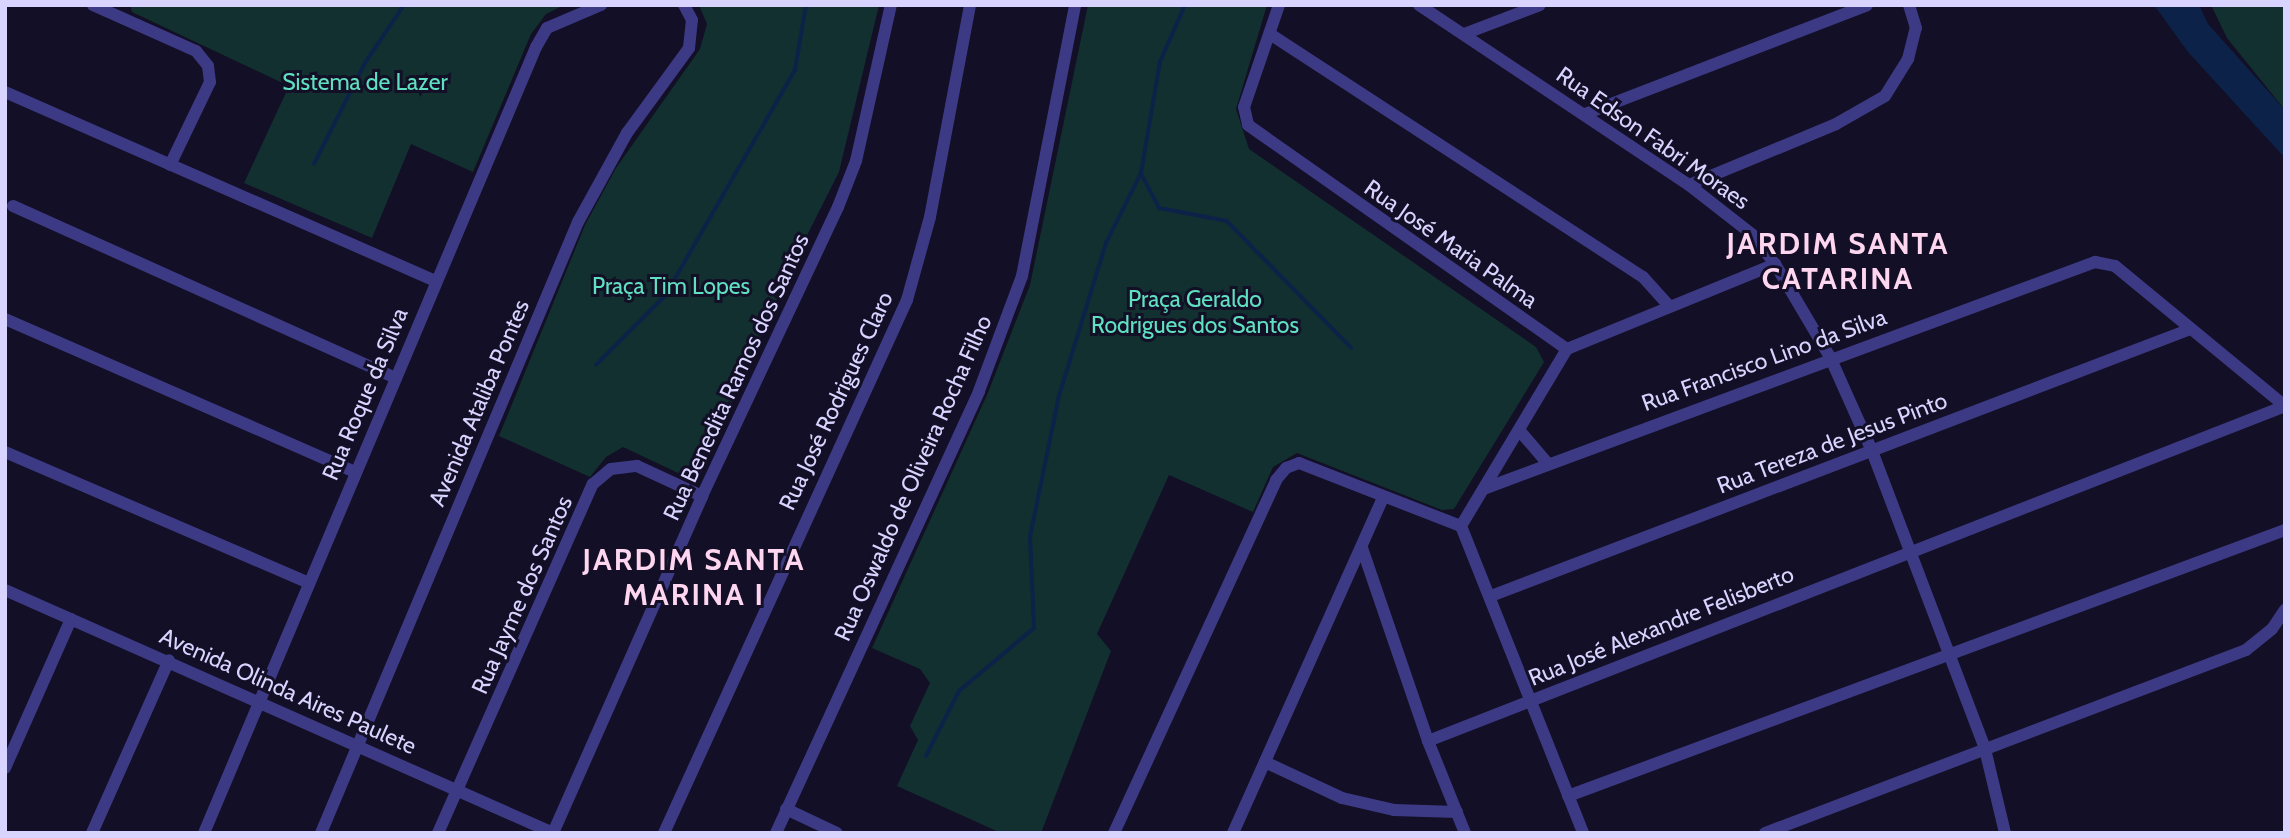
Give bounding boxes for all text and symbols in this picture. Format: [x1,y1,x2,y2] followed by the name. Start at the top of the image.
[1551,61,1755,215] street label: Rua Edson Fabri Moraes
[282,68,448,96] park label: Sistema de Lazer
[1359,174,1543,314] street label: Rua José Maria Palma
[1728,226,1948,296] district label: JARDIM SANTA CATARINA
[657,229,815,525] street label: Rua Benedita Ramos dos Santos
[592,272,750,300] park label: Praça Tim Lopes
[1091,285,1299,339] park label: Praça Geraldo Rodrigues dos Santos
[773,287,899,515] street label: Rua José Rodrigues Claro
[423,296,535,510] street label: Avenida Ataliba Pontes
[1638,303,1890,417] street label: Rua Francisco Lino da Silva
[316,304,414,484] street label: Rua Roque da Silva
[828,311,998,645] street label: Rua Oswaldo de Oliveira Rocha Filho
[1713,386,1951,500] street label: Rua Tereza de Jesus Pinto
[466,492,578,698] street label: Rua Jayme dos Santos
[584,542,804,612] district label: JARDIM SANTA MARINA I
[1524,560,1798,692] street label: Rua José Alexandre Felisberto
[156,622,420,760] street label: Avenida Olinda Aires Paulete

